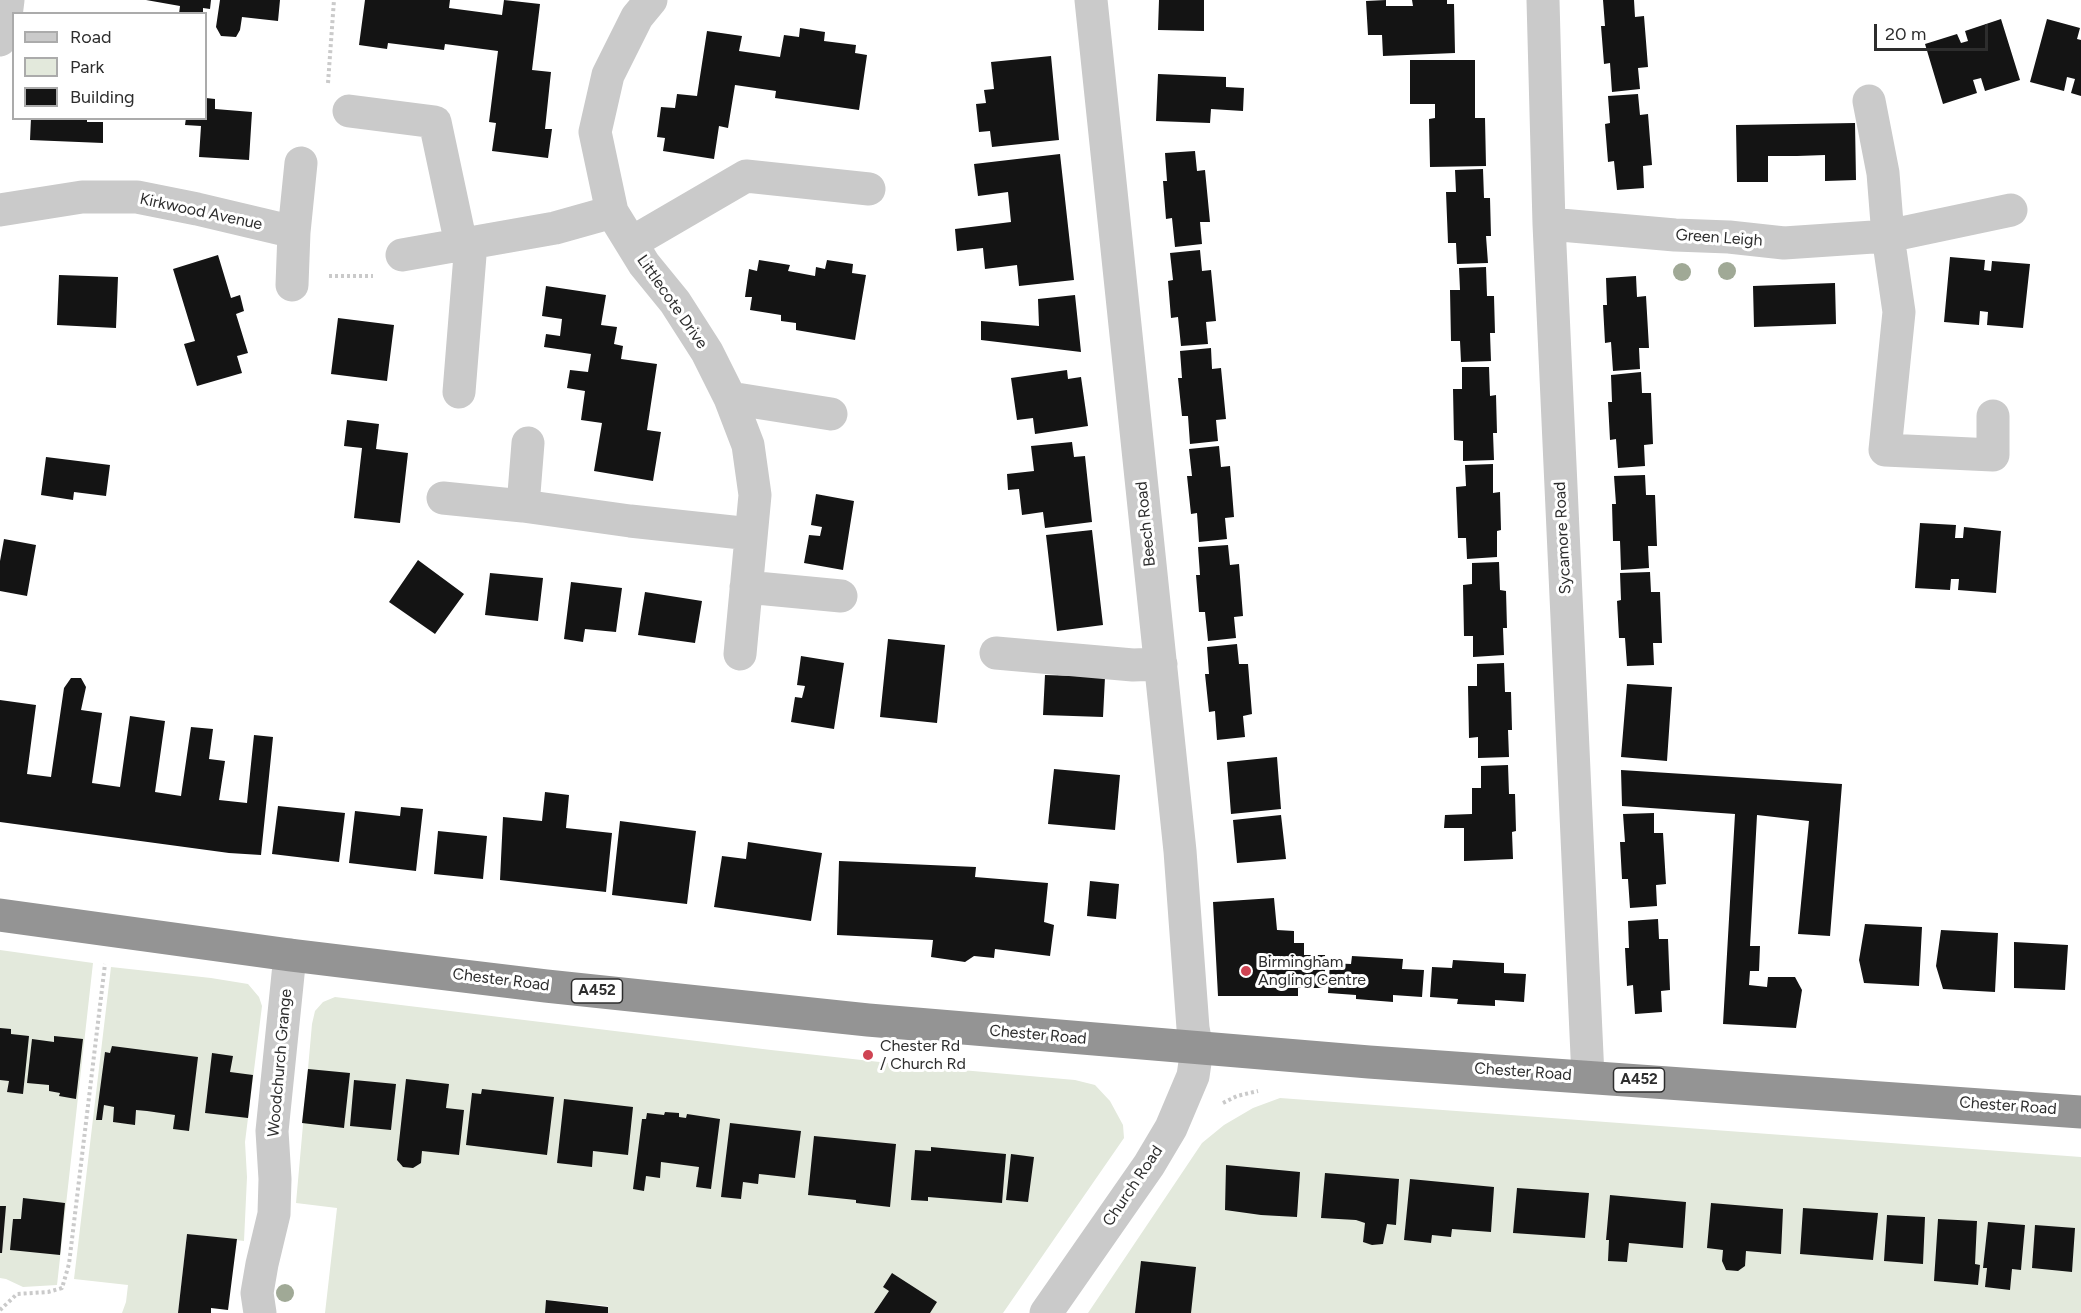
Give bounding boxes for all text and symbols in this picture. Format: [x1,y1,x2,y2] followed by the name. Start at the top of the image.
[12,12,207,120] legend
[1877,12,1991,50] scale bar
[1885,23,1926,45] text: 20 m
[70,26,111,48] text: Road
[70,56,104,78] text: Park
[70,86,135,108] text: Building
[138,190,264,234] street label: Kirkwood Avenue
[1675,225,1763,251] street label: Green Leigh
[633,251,711,353] street label: Littlecote Drive
[1132,480,1160,568] street label: Beech Road
[1550,481,1576,595] street label: Sycamore Road
[1258,952,1366,990] place label: Birmingham Angling Centre
[1239,964,1253,978] marker: Birmingham Angling Centre
[451,965,551,995] street label: Chester Road
[572,979,622,1003] road number: A452
[264,988,296,1138] street label: Woodchurch Grange
[989,1021,1087,1049] street label: Chester Road
[880,1036,966,1074] place label: Chester Rd / Church Rd
[861,1048,875,1062] marker: Chester Rd / Church Rd
[1474,1059,1572,1085] street label: Chester Road
[1614,1068,1664,1092] road number: A452
[1959,1093,2057,1119] street label: Chester Road
[1099,1142,1167,1230] street label: Church Road

